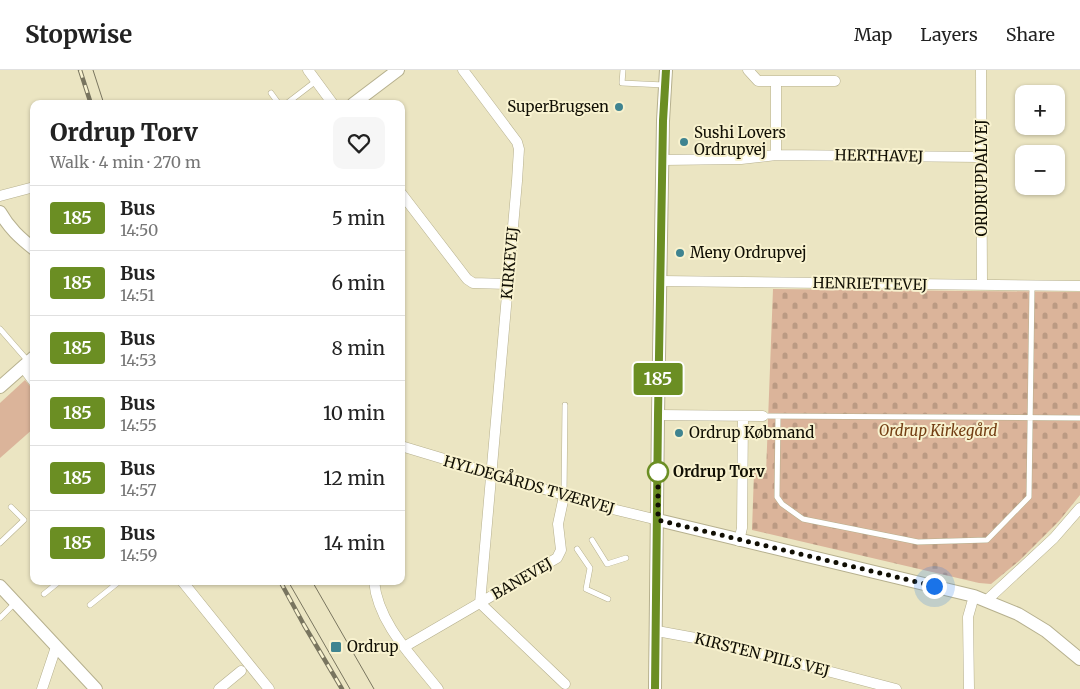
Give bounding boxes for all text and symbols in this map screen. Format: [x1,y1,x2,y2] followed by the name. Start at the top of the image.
[25,19,132,50] text: Stopwise
[854,23,892,46] text: Map
[920,23,978,46] text: Layers
[1006,23,1055,46] text: Share
[1015,85,1065,195] map controls
[1015,85,1065,135] button: +
[507,97,609,116] place label: SuperBrugsen
[613,101,625,113] marker: SuperBrugsen
[50,117,198,148] text: Ordrup Torv
[333,117,385,169] button: heart
[972,119,991,237] street label: ORDRUPDALVEJ
[694,123,786,159] place label: Sushi Lovers Ordrupvej
[678,136,690,148] marker: Sushi Lovers Ordrupvej
[834,145,924,166] street label: HERTHAVEJ
[1015,145,1065,195] button: −
[50,152,201,172] text: Walk · 4 min · 270 m
[120,196,155,220] text: Bus
[63,206,92,229] text: 185
[332,206,385,230] text: 5 min
[120,220,158,240] text: 14:50
[497,226,522,300] street label: KIRKEVEJ
[690,243,807,262] place label: Meny Ordrupvej
[674,247,686,259] marker: Meny Ordrupvej
[120,261,155,285] text: Bus
[63,271,92,294] text: 185
[331,271,385,295] text: 6 min
[812,273,928,294] street label: HENRIETTEVEJ
[120,285,155,305] text: 14:51
[120,326,155,350] text: Bus
[63,336,92,359] text: 185
[332,336,385,360] text: 8 min
[120,350,157,370] text: 14:53
[629,363,687,395] line badge: 185
[644,367,672,390] text: 185
[120,391,155,415] text: Bus
[63,401,92,424] text: 185
[323,401,385,425] text: 10 min
[120,415,157,435] text: 14:55
[879,421,998,440] park label: Ordrup Kirkegård
[689,423,814,442] place label: Ordrup Købmand
[673,427,685,439] marker: Ordrup Købmand
[441,449,618,518] street label: HYLDEGÅRDS TVÆRVEJ
[120,456,155,480] text: Bus
[647,461,669,483] marker: Ordrup Torv
[673,462,765,481] place label: Ordrup Torv
[63,466,92,489] text: 185
[323,466,385,490] text: 12 min
[120,480,157,500] text: 14:57
[120,521,155,545] text: Bus
[63,531,92,554] text: 185
[324,531,385,555] text: 14 min
[120,545,157,565] text: 14:59
[488,553,556,604] street label: BANEVEJ
[922,574,947,599] your location
[693,629,832,681] street label: KIRSTEN PIILS VEJ
[347,637,398,656] place label: Ordrup
[329,640,343,654] marker: Ordrup

